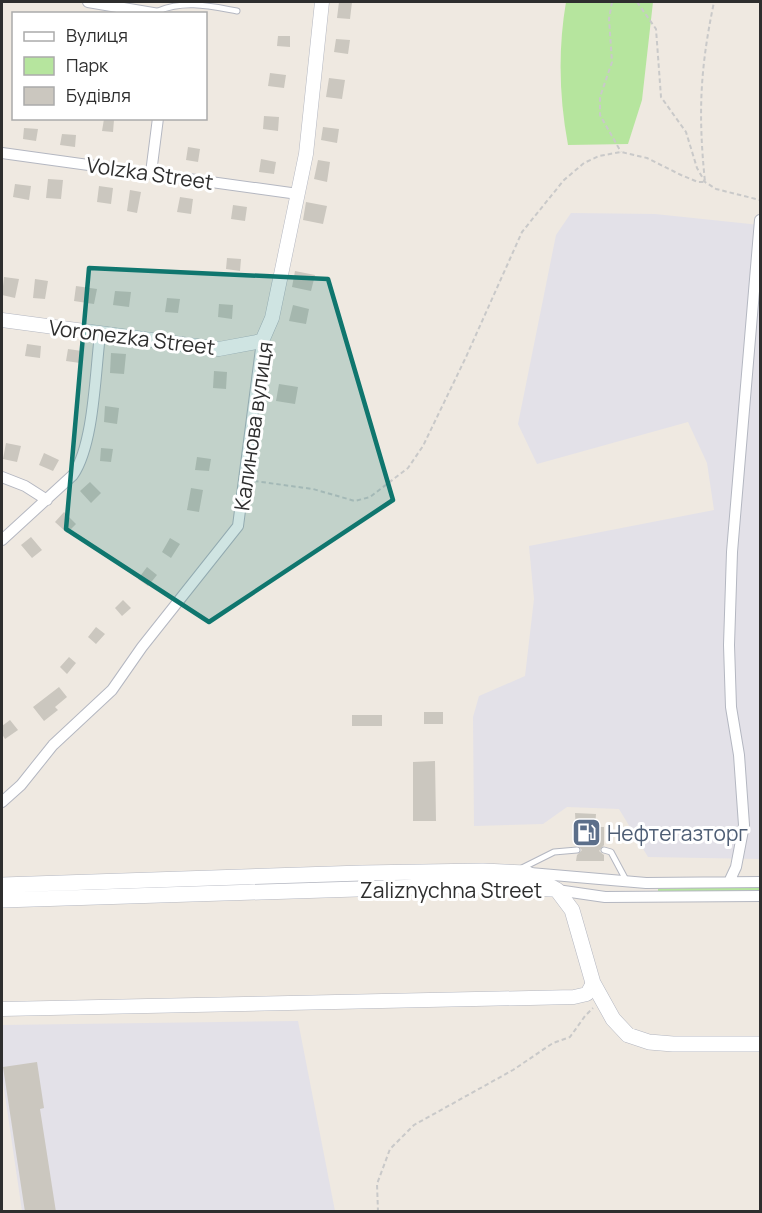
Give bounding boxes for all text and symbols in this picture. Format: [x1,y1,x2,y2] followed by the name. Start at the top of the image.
[12,12,207,120] legend
[66,23,128,47] text: Вулиця
[66,53,109,77] text: Парк
[66,83,131,107] text: Будівля
[85,150,215,196] street label: Volzka Street
[47,313,217,361] street label: Voronezka Street
[227,340,279,512] street label: Калинова вулиця
[570,817,602,849] fuel station icon: Нефтегазторг
[607,819,748,847] place label: Нефтегазторг
[360,876,542,904] street label: Zaliznychna Street

